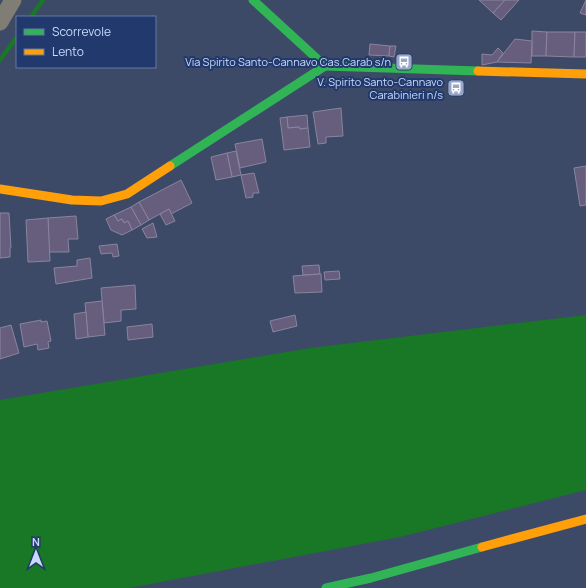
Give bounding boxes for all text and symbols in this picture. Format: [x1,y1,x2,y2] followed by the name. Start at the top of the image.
[16,16,156,68] legend
[52,23,111,40] text: Scorrevole
[52,43,84,60] text: Lento
[394,52,414,72] bus stop icon: Via Spirito Santo-Cannavo Cas.Carab s/n
[185,54,391,69] place label: Via Spirito Santo-Cannavo Cas.Carab s/n
[317,74,443,102] place label: V. Spirito Santo-Cannavo Carabinieri n/s
[446,78,466,98] bus stop icon: V. Spirito Santo-Cannavo Carabinieri n/s
[16,532,56,572] north arrow
[32,534,40,549] text: N

